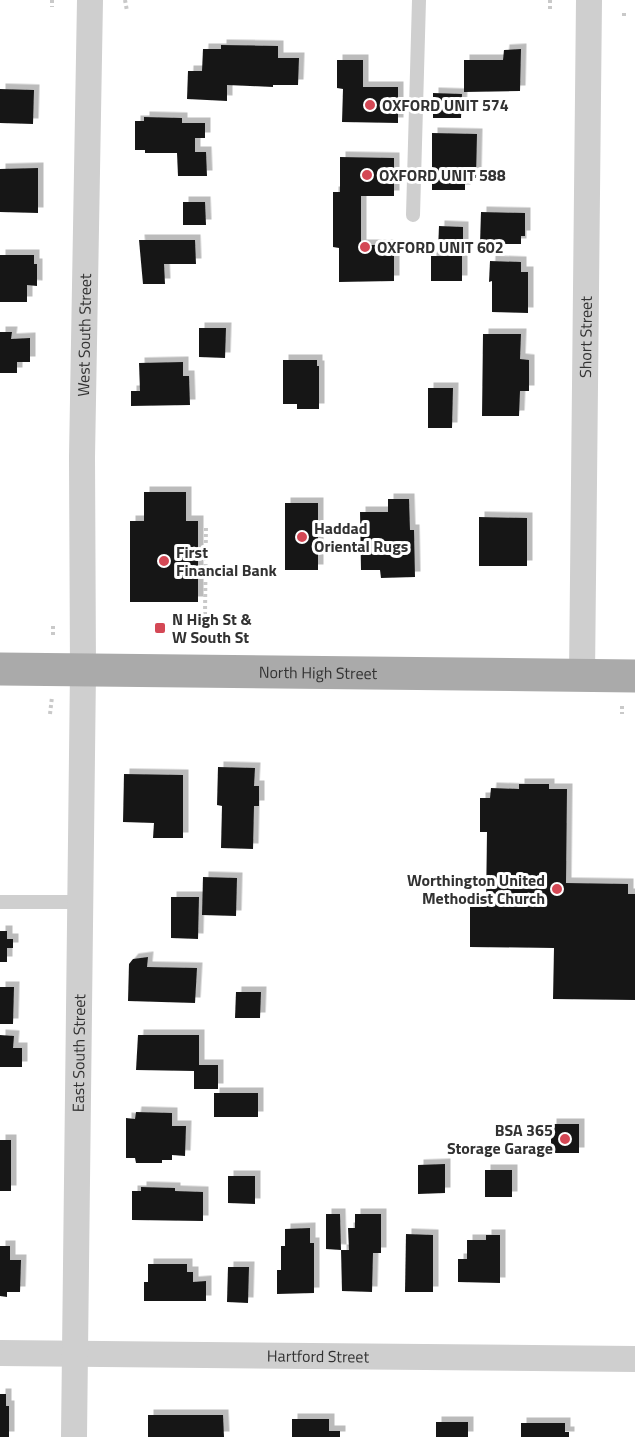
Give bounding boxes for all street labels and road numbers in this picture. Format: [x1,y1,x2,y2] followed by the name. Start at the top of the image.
[71,273,97,397] street label: West South Street
[573,296,598,378] street label: Short Street
[259,660,378,685] street label: North High Street
[66,993,91,1112] street label: East South Street
[267,1344,370,1368] street label: Hartford Street

